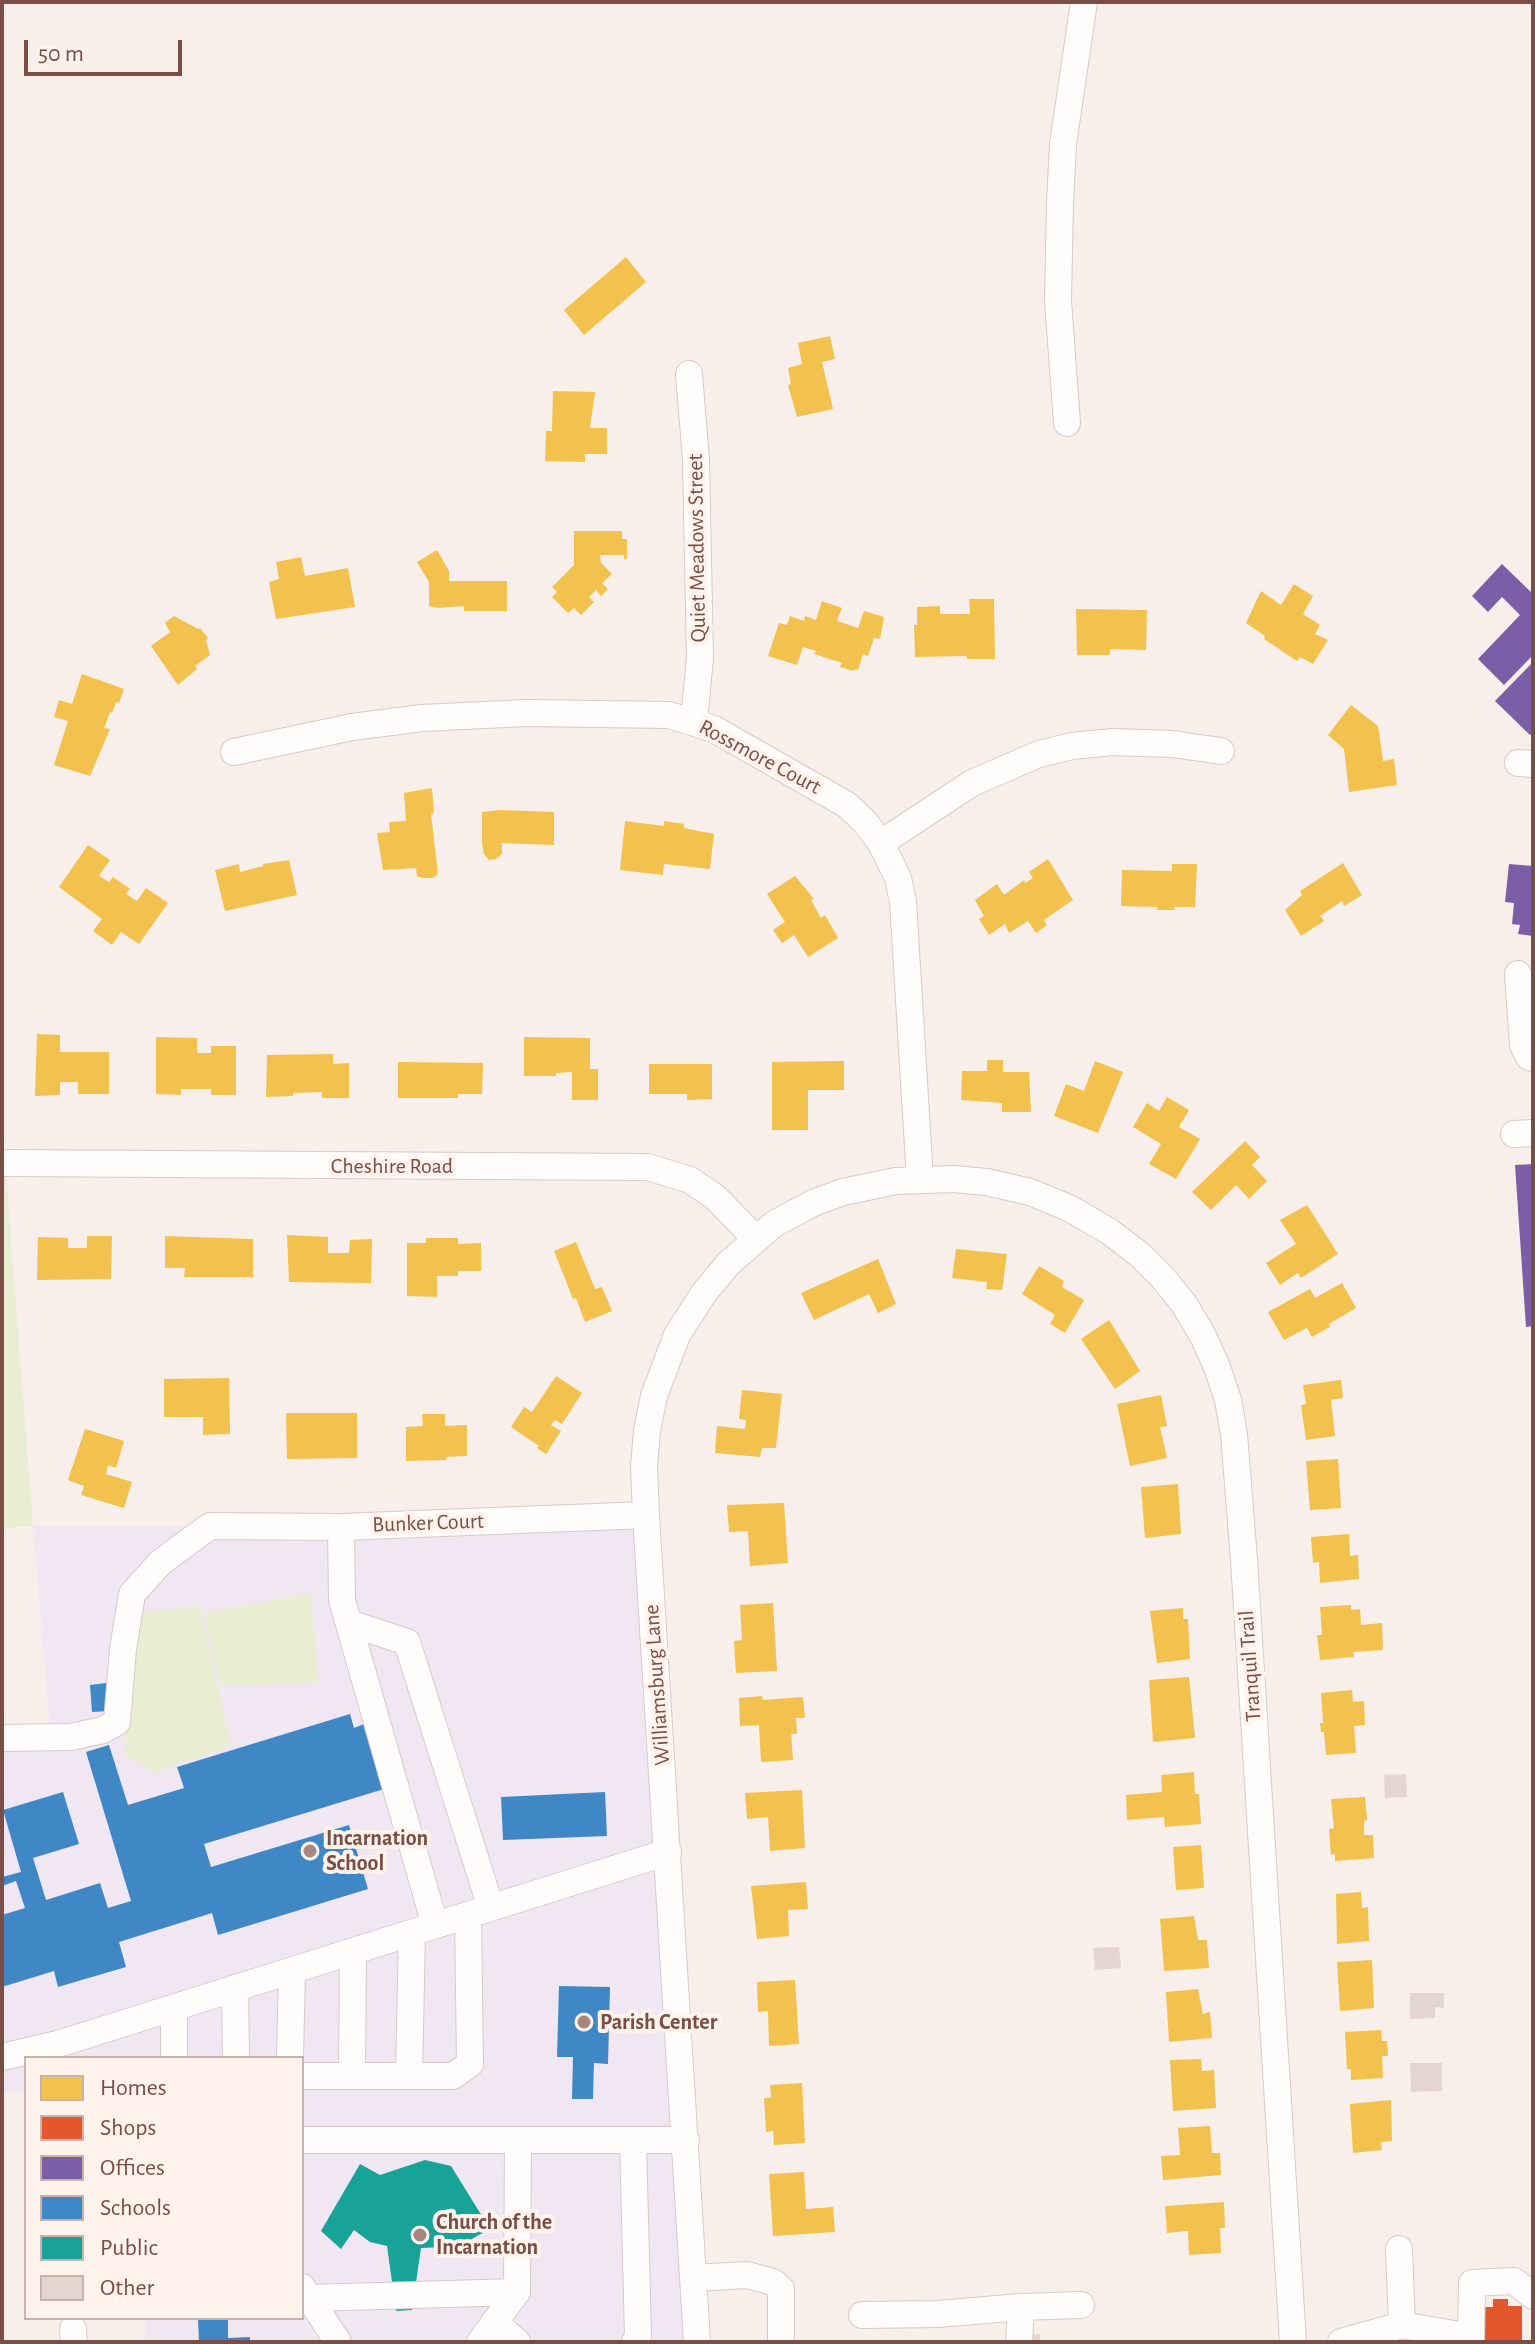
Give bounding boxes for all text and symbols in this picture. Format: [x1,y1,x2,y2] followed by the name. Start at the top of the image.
[28,24,186,74] scale bar
[38,42,84,66] text: 50 m
[682,453,712,643] street label: Quiet Meadows Street
[694,714,826,800] street label: Rossmore Court
[331,1153,453,1179] street label: Cheshire Road
[372,1508,484,1538] street label: Bunker Court
[638,1604,676,1766] street label: Williamsburg Lane
[1233,1609,1267,1723] street label: Tranquil Trail
[326,1825,428,1876] place label: Incarnation School
[301,1842,319,1860] marker: Incarnation School
[600,2009,717,2035] place label: Parish Center
[575,2013,593,2031] marker: Parish Center
[24,2056,304,2320] legend
[100,2076,167,2100] text: Homes
[100,2116,156,2140] text: Shops
[100,2156,165,2180] text: Offices
[100,2196,171,2220] text: Schools
[436,2209,552,2260] place label: Church of the Incarnation
[411,2226,429,2244] marker: Church of the Incarnation
[100,2236,158,2260] text: Public
[100,2276,154,2300] text: Other

